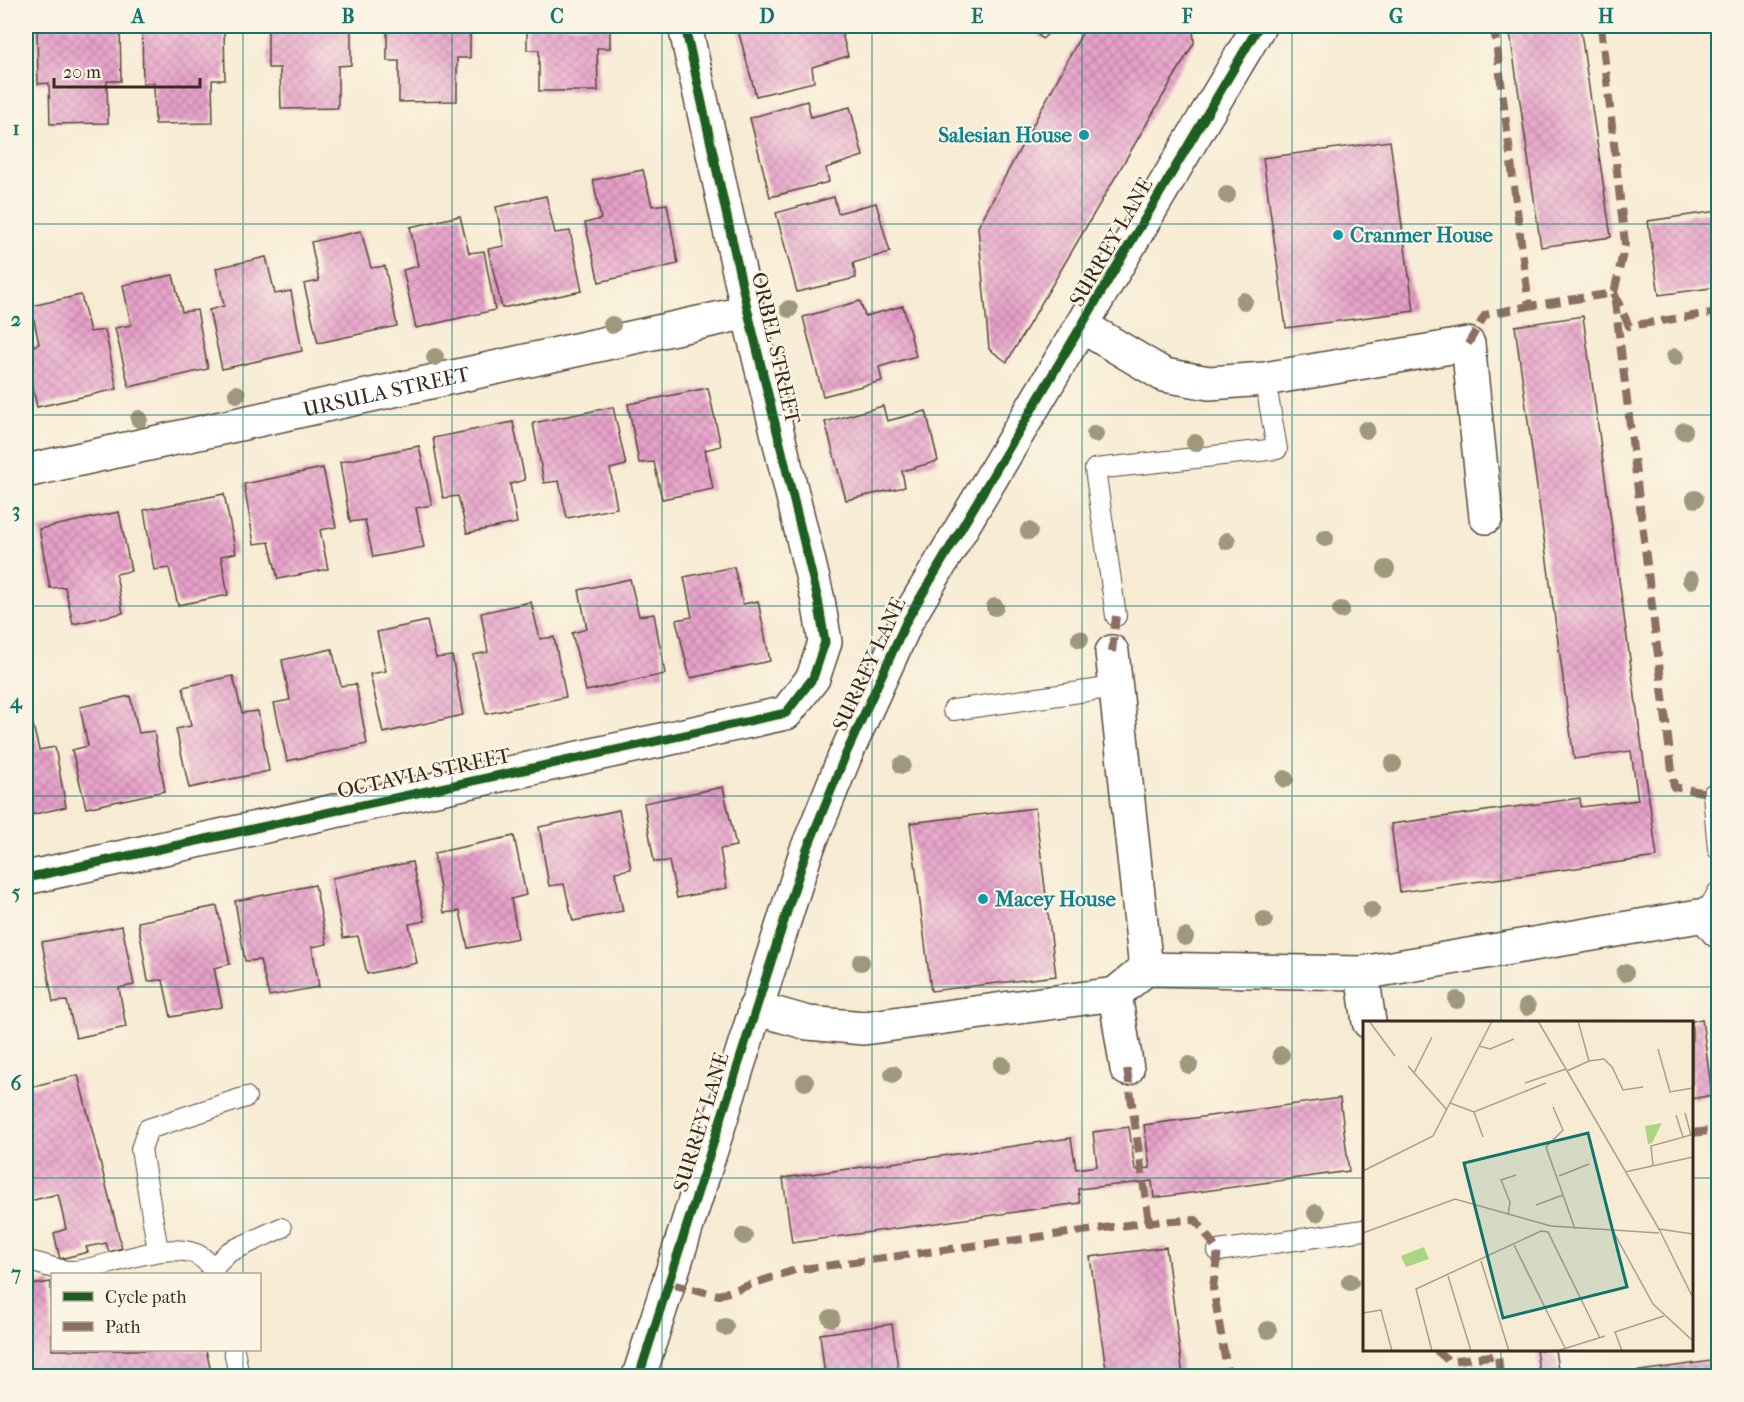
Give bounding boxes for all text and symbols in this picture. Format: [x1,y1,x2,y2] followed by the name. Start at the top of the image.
[130,5,146,28] text: A
[341,5,355,28] text: B
[550,5,564,28] text: C
[759,5,775,28] text: D
[971,5,983,28] text: E
[1181,5,1193,28] text: F
[1389,5,1403,28] text: G
[1598,5,1614,28] text: H
[54,51,200,89] scale bar
[63,62,101,83] text: 20 m
[12,117,20,140] text: 1
[938,123,1073,147] place label: Salesian House
[1077,128,1091,142] marker: Salesian House
[1064,173,1158,311] street label: SURREY LANE
[1350,223,1494,247] place label: Cranmer House
[1331,228,1345,242] marker: Cranmer House
[747,270,805,427] street label: ORBEL STREET
[11,308,21,331] text: 2
[301,361,473,422] street label: URSULA STREET
[12,499,20,522] text: 3
[828,593,911,735] street label: SURREY LANE
[9,690,23,714] text: 4
[335,743,514,803] street label: OCTAVIA STREET
[12,881,21,904] text: 5
[994,887,1116,911] place label: Macey House
[976,892,990,906] marker: Macey House
[1363,1021,1693,1351] inset map
[668,1049,734,1195] street label: SURREY LANE
[11,1072,23,1095] text: 6
[10,1262,21,1285] text: 7
[51,1273,261,1351] legend
[105,1287,186,1308] text: Cycle path
[105,1317,141,1338] text: Path

